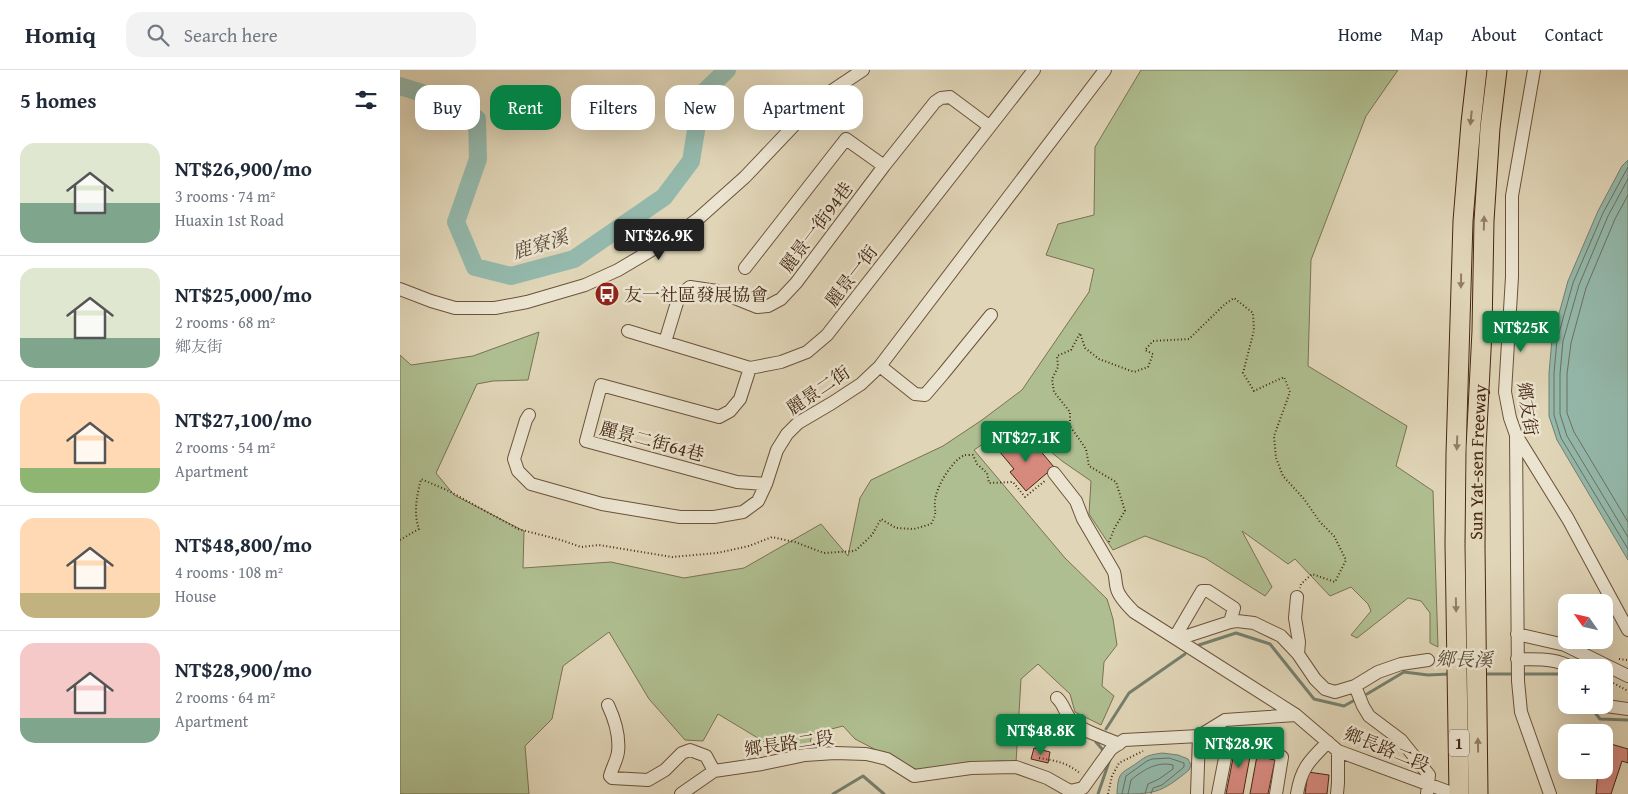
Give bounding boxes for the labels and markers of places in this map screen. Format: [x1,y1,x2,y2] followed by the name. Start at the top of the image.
[607,218,711,261] pin: NT$26.9K
[594,281,620,307] bus stop icon: 友一社區發展協會
[624,281,768,308] place label: 友一社區發展協會
[1480,310,1562,353] pin: NT$25K
[974,420,1078,463] pin: NT$27.1K
[989,714,1093,756] pin: NT$48.8K
[1187,726,1291,769] pin: NT$28.9K

